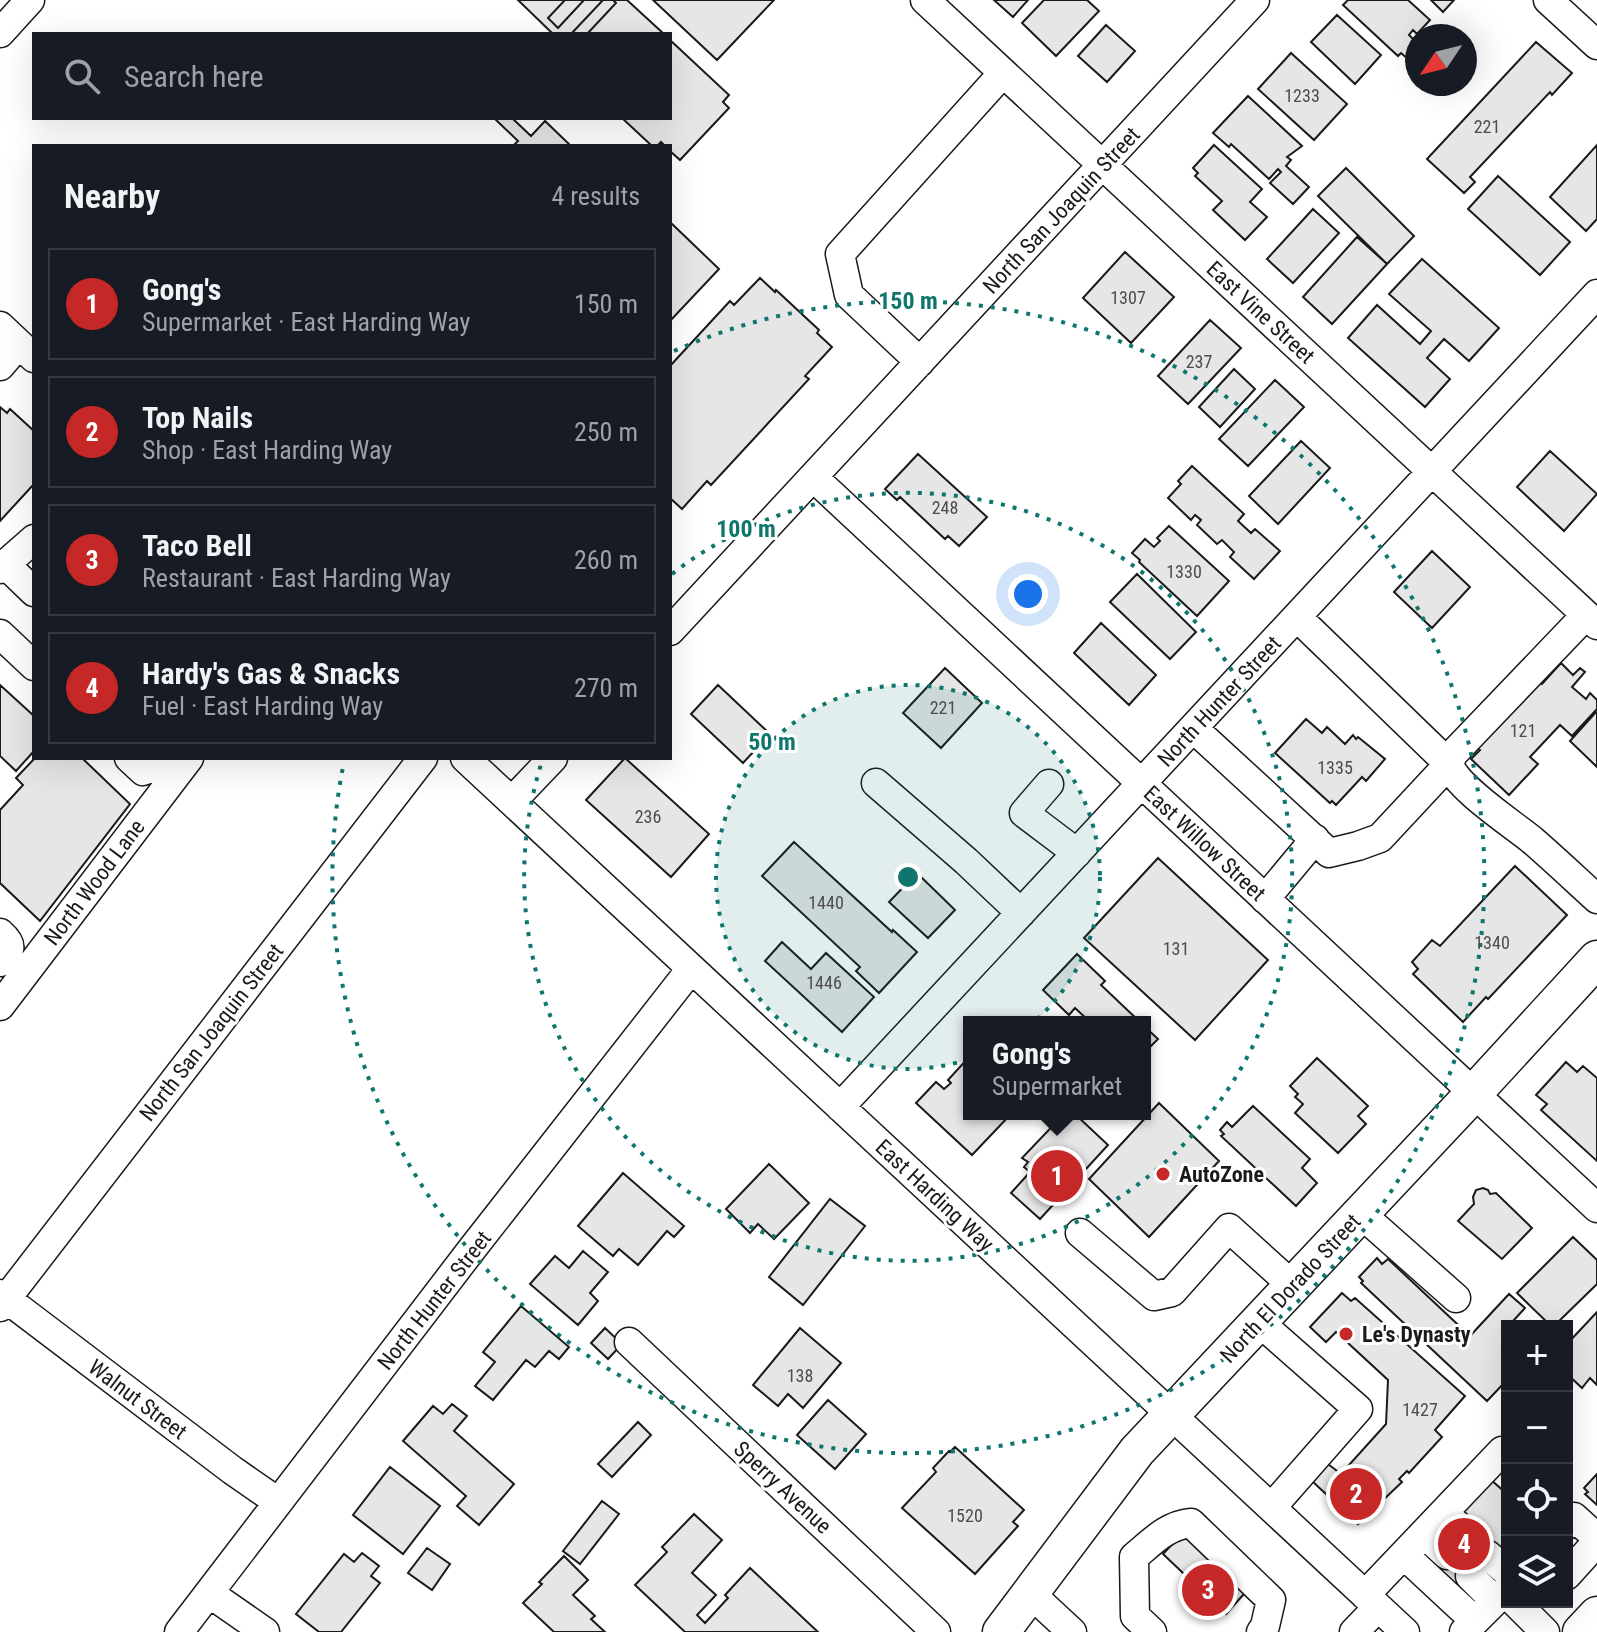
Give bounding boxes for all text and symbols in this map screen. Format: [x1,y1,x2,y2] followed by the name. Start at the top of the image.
[1405,24,1477,96] north arrow
[32,32,672,120] search box
[60,54,104,98] icon: search
[124,59,264,94] text: Search here
[1284,85,1320,106] house number: 1233
[1474,116,1500,137] house number: 221
[978,122,1145,299] street label: North San Joaquin Street
[64,176,160,216] text: Nearby
[551,181,640,211] text: 4 results
[1202,256,1320,369] street label: East Vine Street
[142,272,221,307] text: Gong's
[878,287,938,315] text: 150 m
[1110,287,1146,308] house number: 1307
[85,289,99,319] text: 1
[574,289,638,319] text: 150 m
[142,307,470,337] text: Supermarket · East Harding Way
[1186,351,1212,372] house number: 237
[142,400,253,435] text: Top Nails
[85,417,99,447] text: 2
[574,417,638,447] text: 250 m
[142,435,392,465] text: Shop · East Harding Way
[932,497,958,518] house number: 248
[716,515,776,543] text: 100 m
[142,528,252,563] text: Taco Bell
[85,545,99,575] text: 3
[574,545,638,575] text: 260 m
[1166,561,1202,582] house number: 1330
[142,563,451,593] text: Restaurant · East Harding Way
[1008,574,1048,614] your location
[1153,631,1286,772] street label: North Hunter Street
[142,656,400,691] text: Hardy's Gas & Snacks
[85,673,99,703] text: 4
[574,673,638,703] text: 270 m
[142,691,383,721] text: Fuel · East Harding Way
[930,697,956,718] house number: 221
[1510,720,1536,741] house number: 121
[748,728,796,756] text: 50 m
[1317,757,1353,778] house number: 1335
[1139,781,1271,906] street label: East Willow Street
[635,806,661,827] house number: 236
[39,815,150,950] street label: North Wood Lane
[894,863,922,891] centre of rings
[808,892,844,913] house number: 1440
[1474,932,1510,953] house number: 1340
[1163,938,1189,959] house number: 131
[134,939,288,1126] street label: North San Joaquin Street
[806,972,842,993] house number: 1446
[963,1016,1151,1120] popup
[992,1036,1071,1071] text: Gong's
[992,1071,1122,1101] text: Supermarket
[870,1134,999,1256] street label: East Harding Way
[1031,1146,1083,1206] pin: 1
[1179,1162,1264,1187] place label: AutoZone
[1154,1165,1172,1183] marker: AutoZone
[1215,1209,1366,1368] street label: North El Dorado Street
[372,1226,496,1375] street label: North Hunter Street
[1501,1320,1573,1608] map controls
[1501,1320,1573,1392] button: +
[1362,1322,1471,1347] place label: Le's Dynasty
[1337,1325,1355,1343] marker: Le's Dynasty
[84,1354,192,1444] street label: Walnut Street
[787,1365,813,1386] house number: 138
[1501,1392,1573,1464] button: −
[1402,1399,1438,1420] house number: 1427
[729,1436,836,1539] street label: Sperry Avenue
[1330,1464,1382,1524] pin: 2
[1501,1464,1573,1536] button: locate
[947,1505,983,1526] house number: 1520
[1438,1514,1490,1574] pin: 4
[1501,1536,1573,1608] button: layers
[1182,1560,1234,1620] pin: 3

